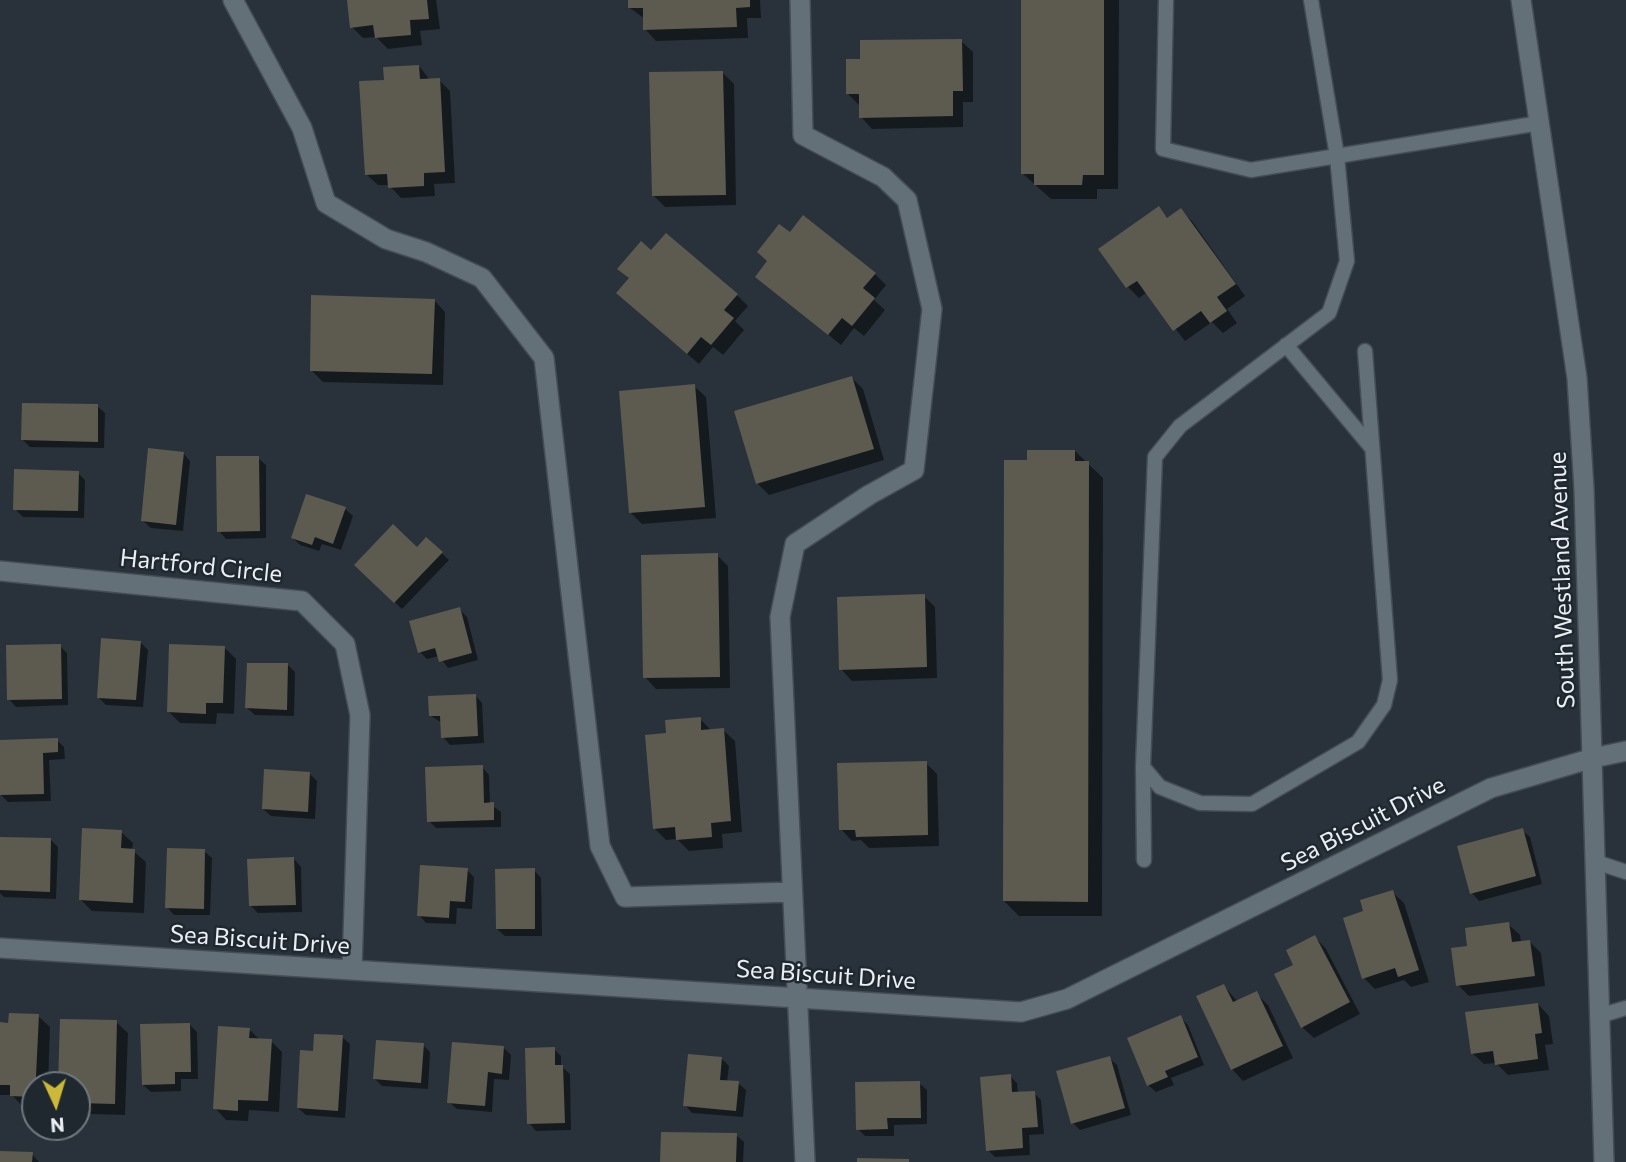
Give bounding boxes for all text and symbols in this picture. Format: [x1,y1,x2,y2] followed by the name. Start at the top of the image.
[1543,451,1581,709] street label: South Westland Avenue
[118,543,284,589] street label: Hartford Circle
[1276,770,1450,878] street label: Sea Biscuit Drive
[169,919,351,961] street label: Sea Biscuit Drive
[735,954,917,996] street label: Sea Biscuit Drive
[21,1071,91,1141] north arrow
[49,1113,65,1137] text: N

